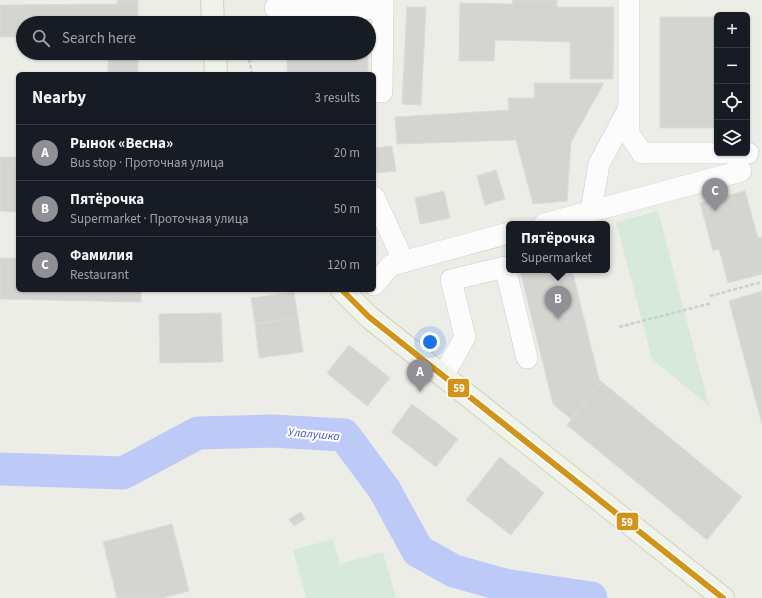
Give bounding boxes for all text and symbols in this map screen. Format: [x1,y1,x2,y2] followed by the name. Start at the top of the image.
[714,12,750,156] map controls
[714,12,750,48] button: +
[16,16,376,60] search box
[30,27,52,49] icon: search
[62,28,136,49] text: Search here
[714,48,750,84] button: −
[714,84,750,120] button: locate
[32,86,86,110] text: Nearby
[315,89,360,107] text: 3 results
[714,120,750,156] button: layers
[70,133,173,154] text: Рынок «Весна»
[41,144,49,162] text: A
[334,144,360,162] text: 20 m
[70,154,224,172] text: Bus stop · Проточная улица
[702,178,728,211] pin: C
[70,189,144,210] text: Пятёрочка
[41,200,49,218] text: B
[334,200,360,218] text: 50 m
[70,210,249,228] text: Supermarket · Проточная улица
[506,221,610,273] popup
[521,228,595,249] text: Пятёрочка
[70,245,133,266] text: Фамилия
[521,249,592,267] text: Supermarket
[41,256,49,274] text: C
[327,256,360,274] text: 120 m
[70,266,129,284] text: Restaurant
[545,286,571,319] pin: B
[420,332,440,352] your location
[407,359,433,392] pin: A
[447,378,470,398] line badge: 59
[453,381,465,396] text: 59
[287,424,341,445] water label: Улалушка
[616,512,639,531] line badge: 59
[621,515,633,530] text: 59

